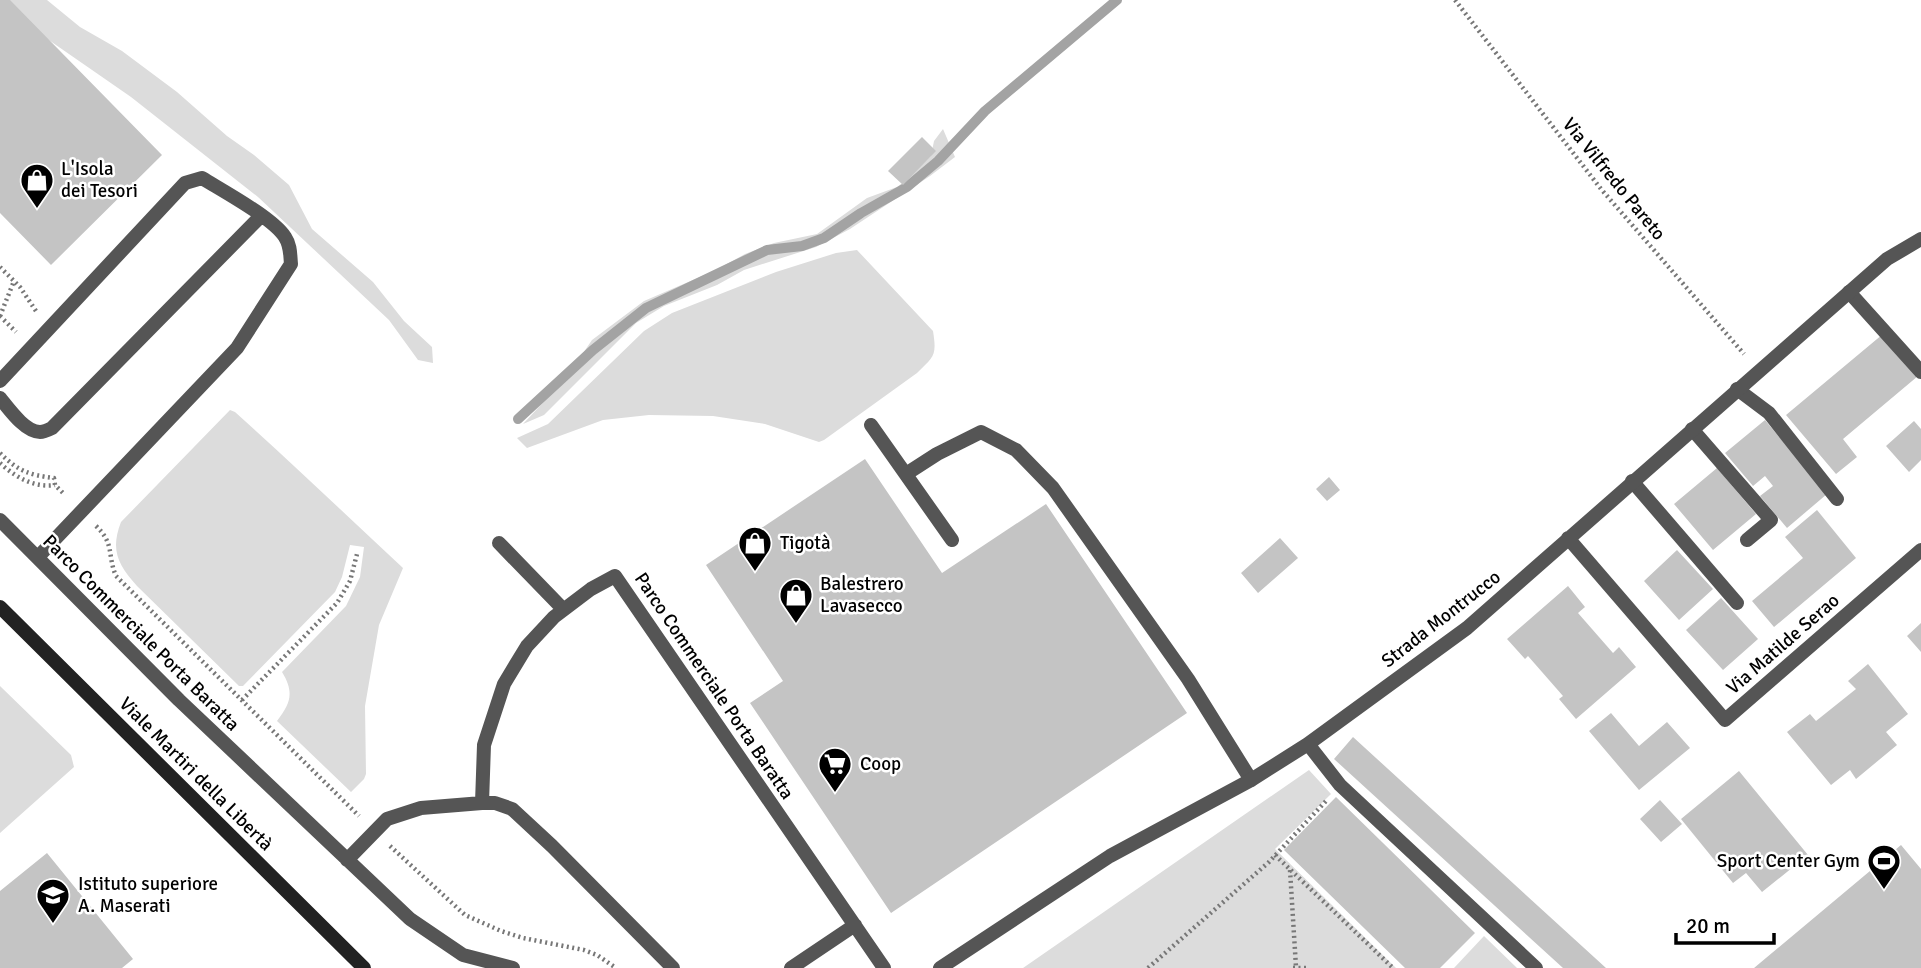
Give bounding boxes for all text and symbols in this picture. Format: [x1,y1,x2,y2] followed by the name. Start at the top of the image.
[1557,113,1671,245] street label: Via Vilfredo Pareto
[61,157,138,203] place label: L'Isola dei Tesori
[18,161,56,210] shop icon: L'Isola dei Tesori
[736,524,774,573] shop icon: Tigotà
[38,530,244,736] street label: Parco Commerciale Porta Baratta
[780,531,831,555] place label: Tigotà
[1377,565,1505,673] street label: Strada Montrucco
[629,568,799,804] street label: Parco Commerciale Porta Baratta
[820,572,904,618] place label: Balestrero Lavasecco
[777,576,815,625] shop icon: Balestrero Lavasecco
[1721,588,1845,700] street label: Via Matilde Serao
[114,692,278,856] street label: Viale Martiri della Libertà
[816,745,854,794] supermarket icon: Coop
[860,752,901,776] place label: Coop
[1865,842,1903,891] sports icon: Sport Center Gym
[1717,849,1860,873] place label: Sport Center Gym
[78,872,218,918] place label: Istituto superiore A. Maserati
[34,876,72,925] school or university icon: Istituto superiore A. Maserati
[1676,902,1774,946] scale bar
[1686,913,1730,939] text: 20 m

